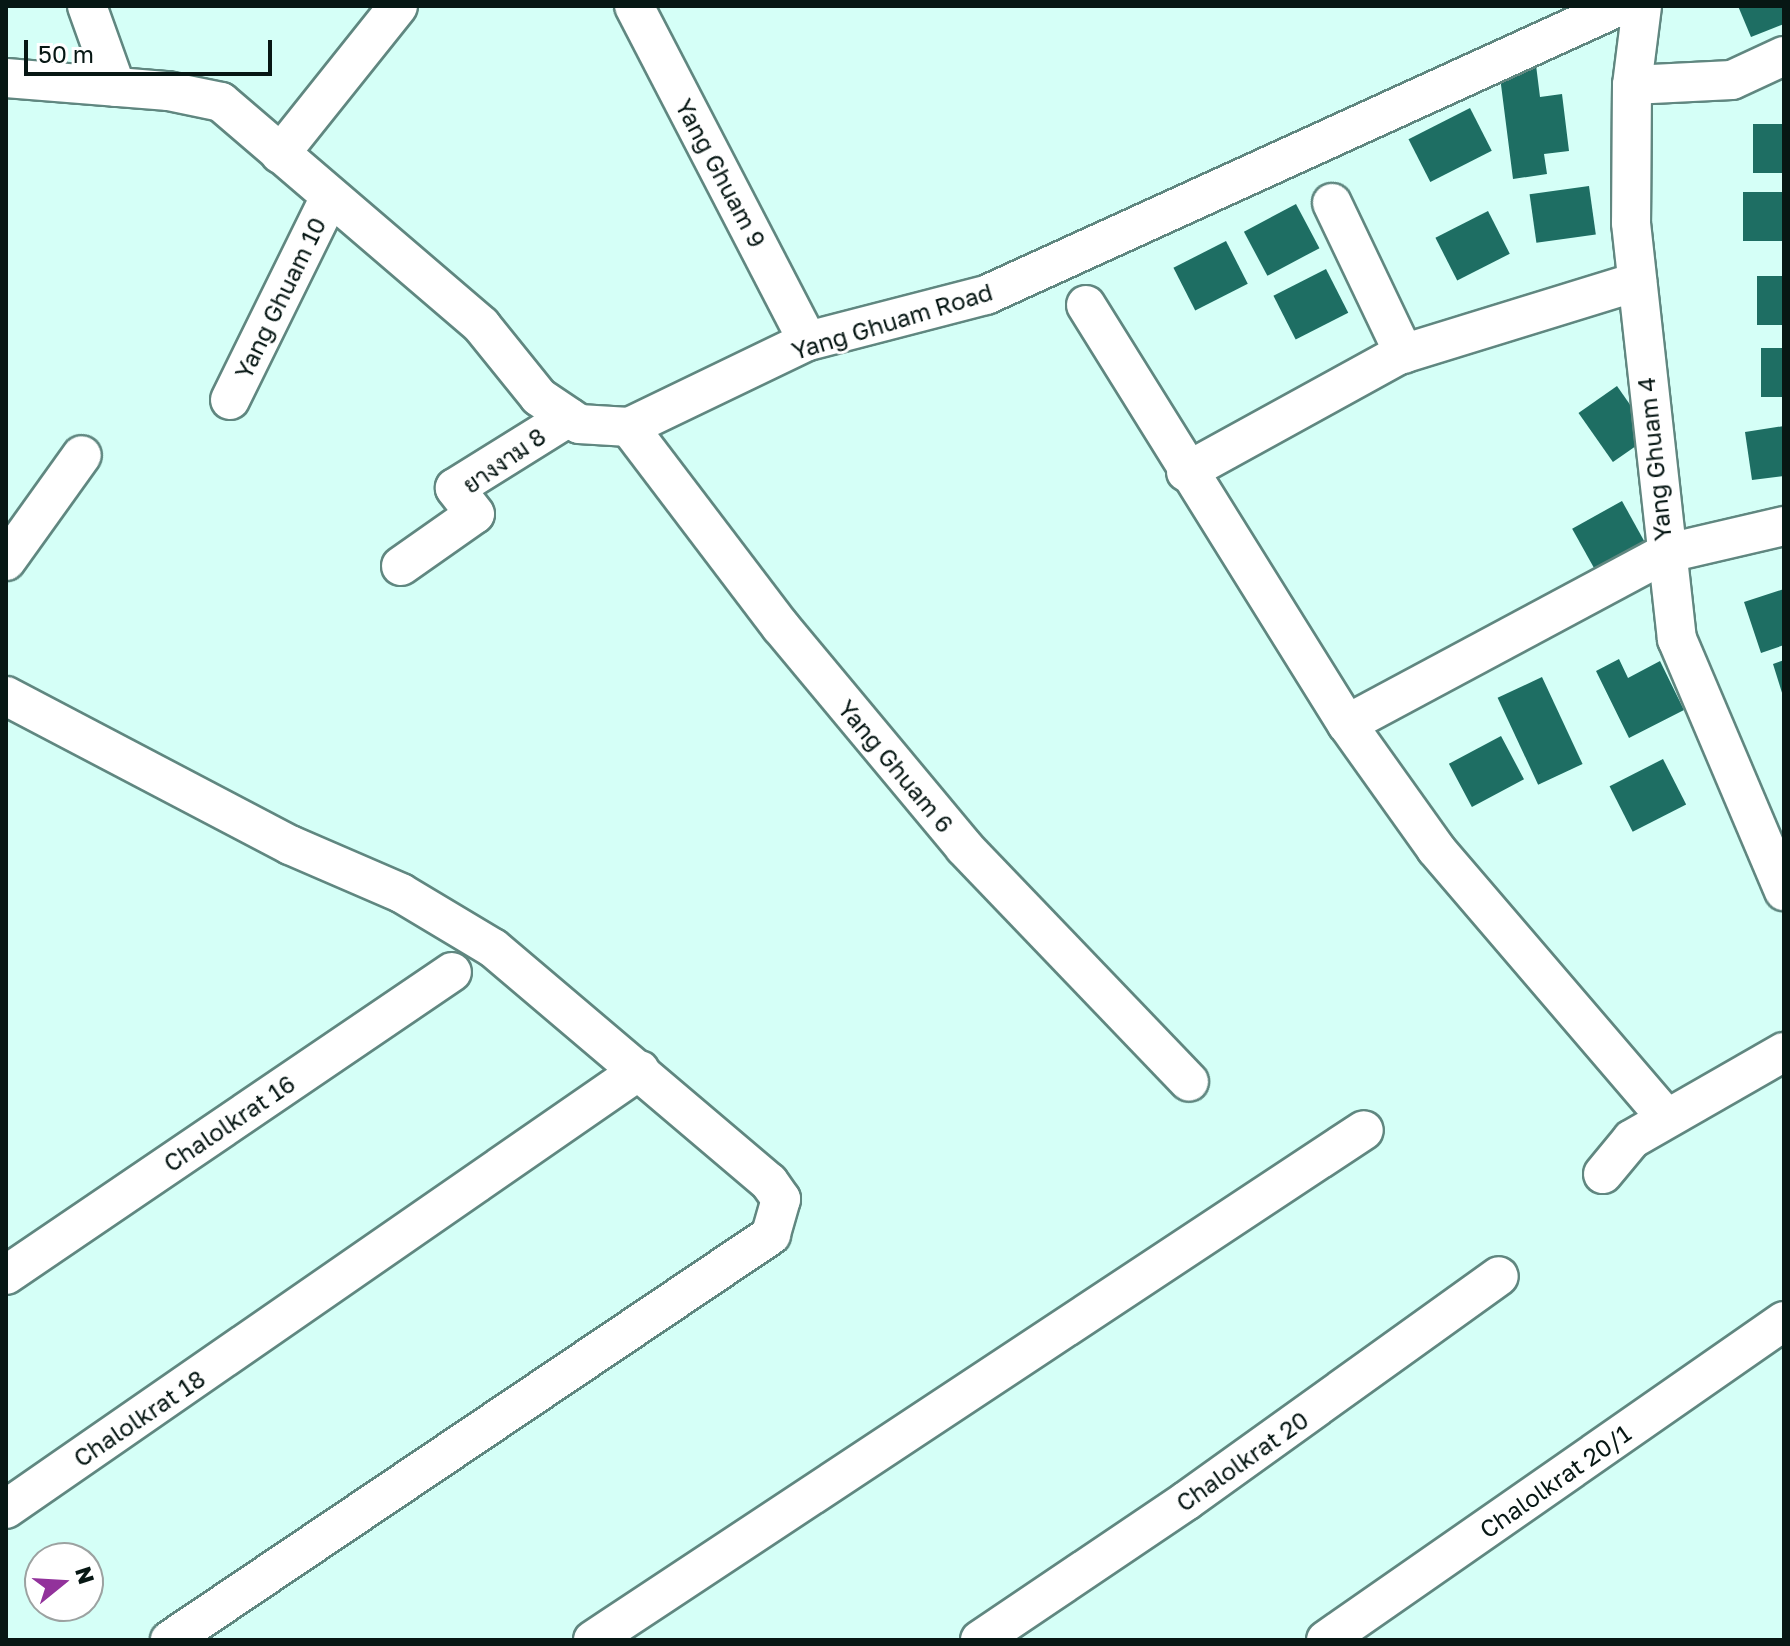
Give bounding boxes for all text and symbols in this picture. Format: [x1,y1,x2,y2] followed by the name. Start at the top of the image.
[28,24,276,74] scale bar
[38,39,94,68] text: 50 m
[670,94,772,252] street label: Yang Ghuam 9
[228,213,332,383] street label: Yang Ghuam 10
[788,277,996,365] street label: Yang Ghuam Road
[1631,376,1677,542] street label: Yang Ghuam 4
[457,421,551,499] street label: ยางงาม 8
[832,694,960,838] street label: Yang Ghuam 6
[158,1069,300,1177] street label: Chalolkrat 16
[68,1364,210,1472] street label: Chalolkrat 18
[1170,1405,1314,1517] street label: Chalolkrat 20
[1474,1418,1636,1544] street label: Chalolkrat 20/1
[24,1542,104,1622] north arrow
[70,1563,101,1587] text: N

